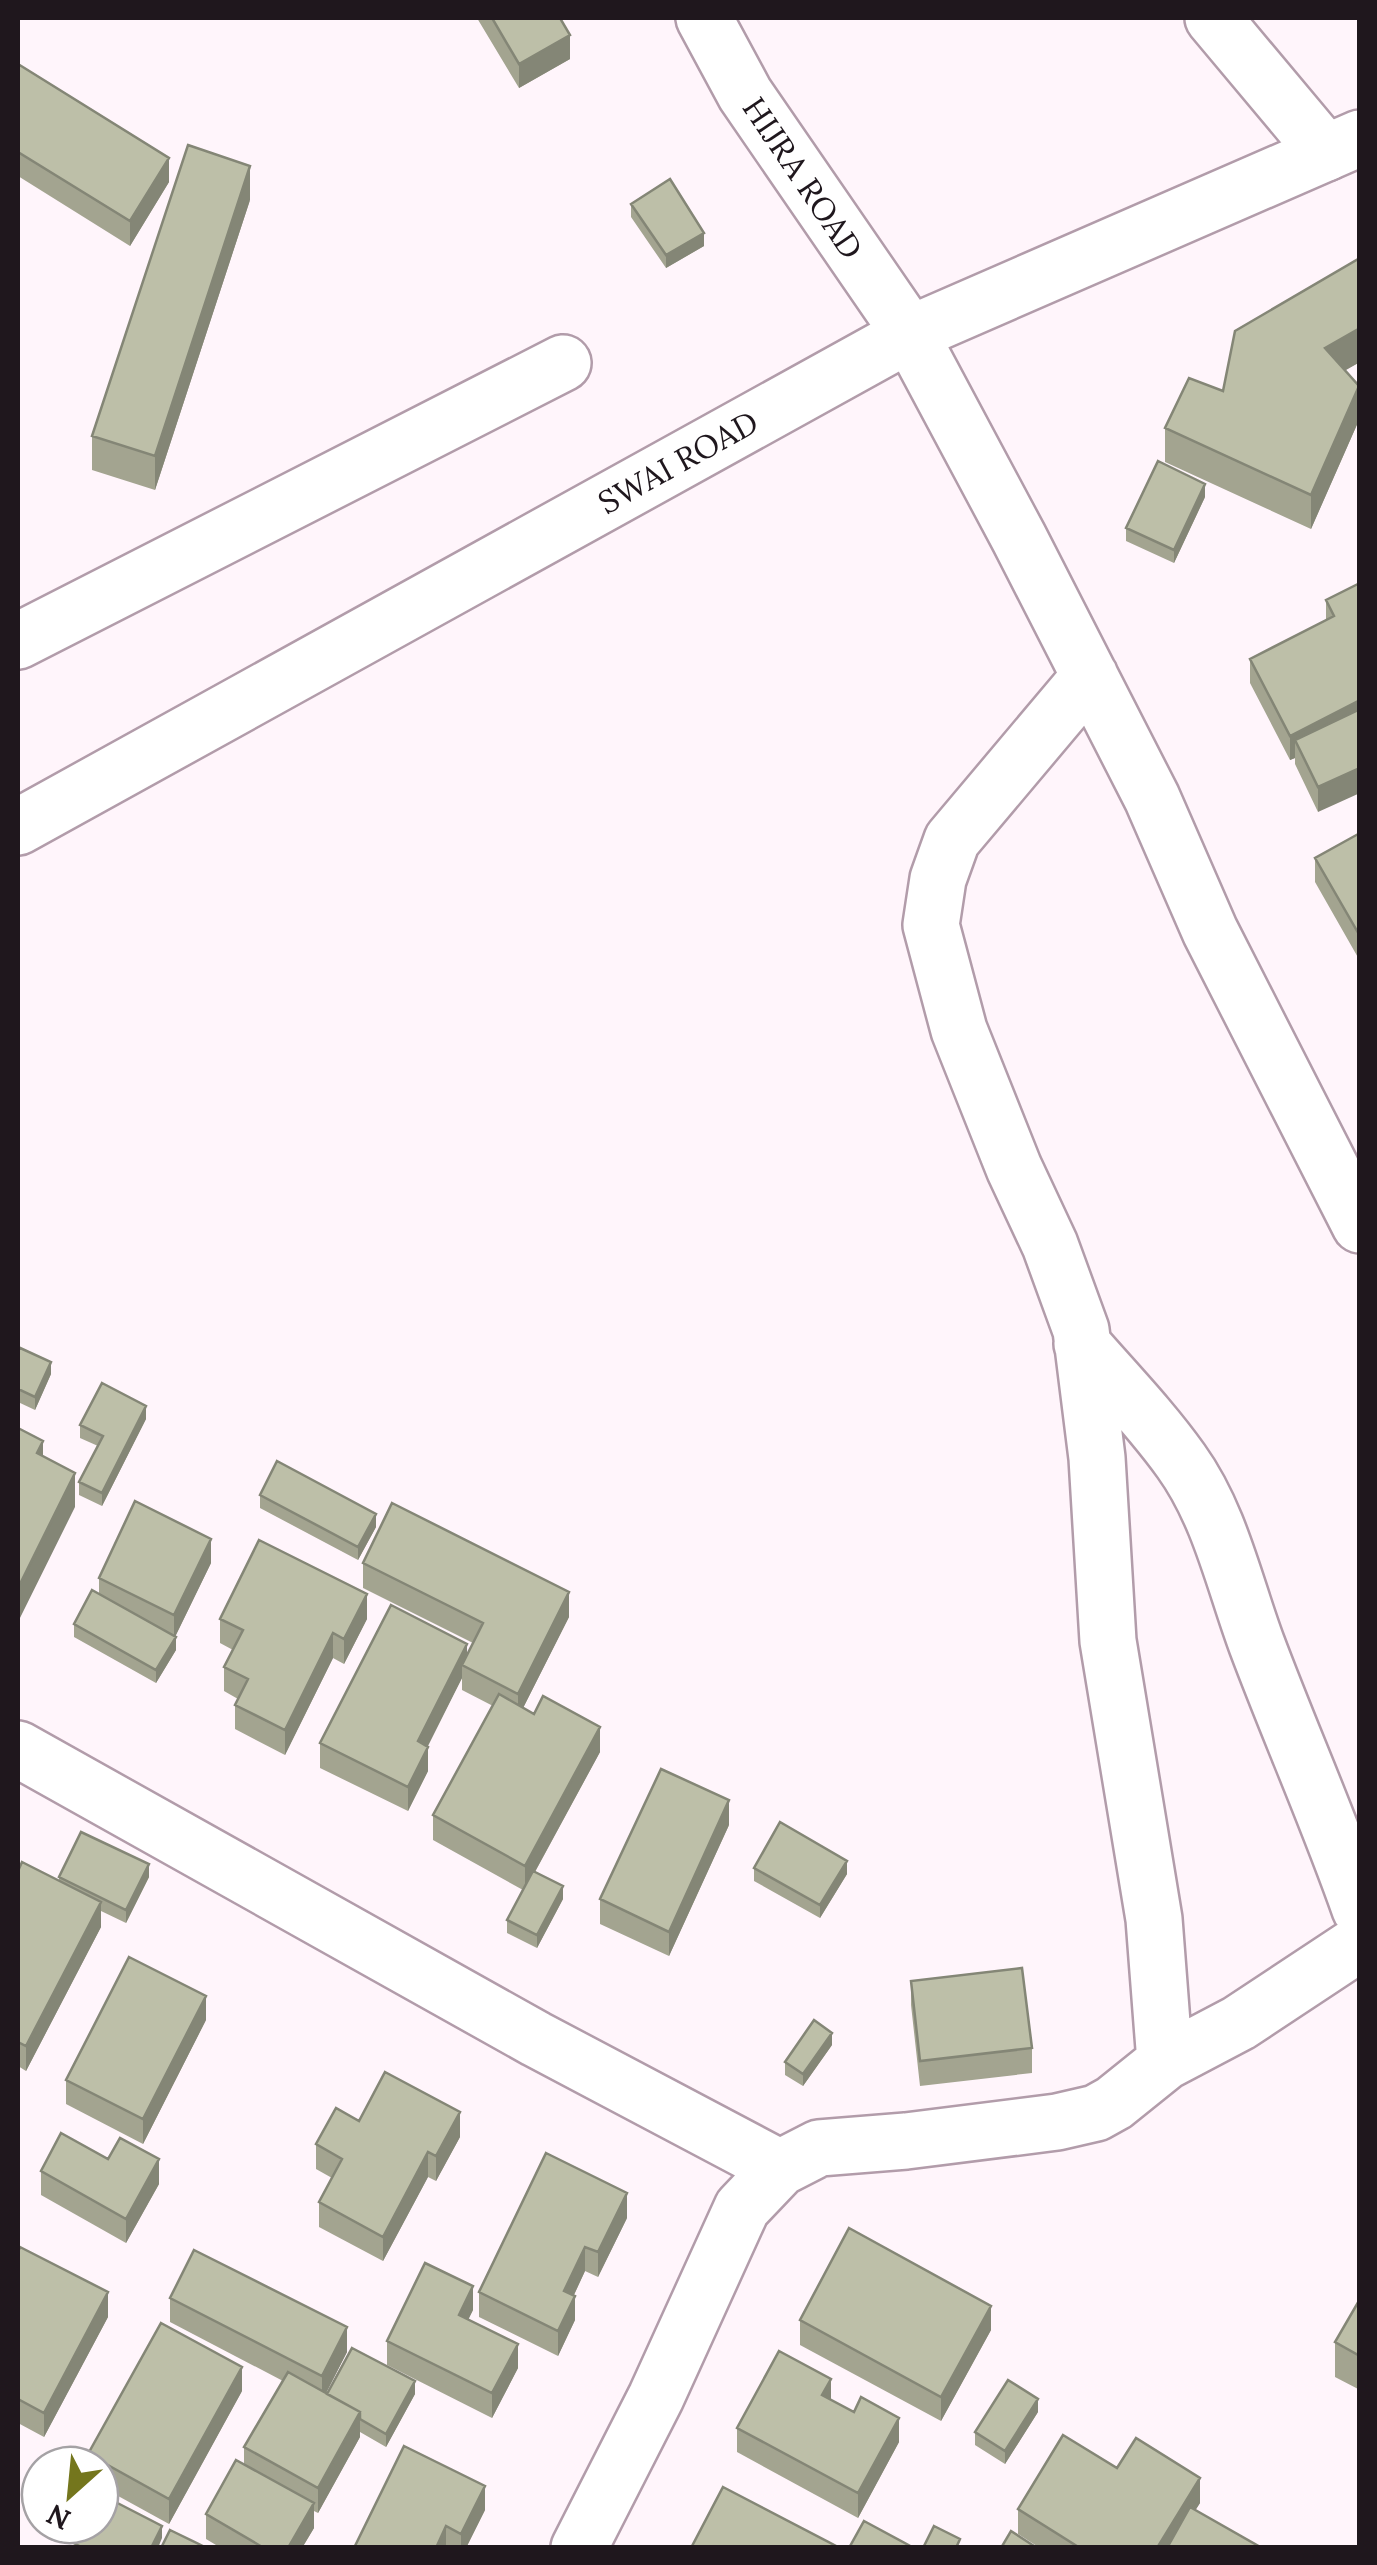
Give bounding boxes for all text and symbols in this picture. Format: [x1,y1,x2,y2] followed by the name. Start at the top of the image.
[734,89,872,267] street label: HIJRA ROAD
[591,401,765,523] street label: SWAI ROAD
[20,2445,120,2545] north arrow
[41,2496,76,2538] text: N

